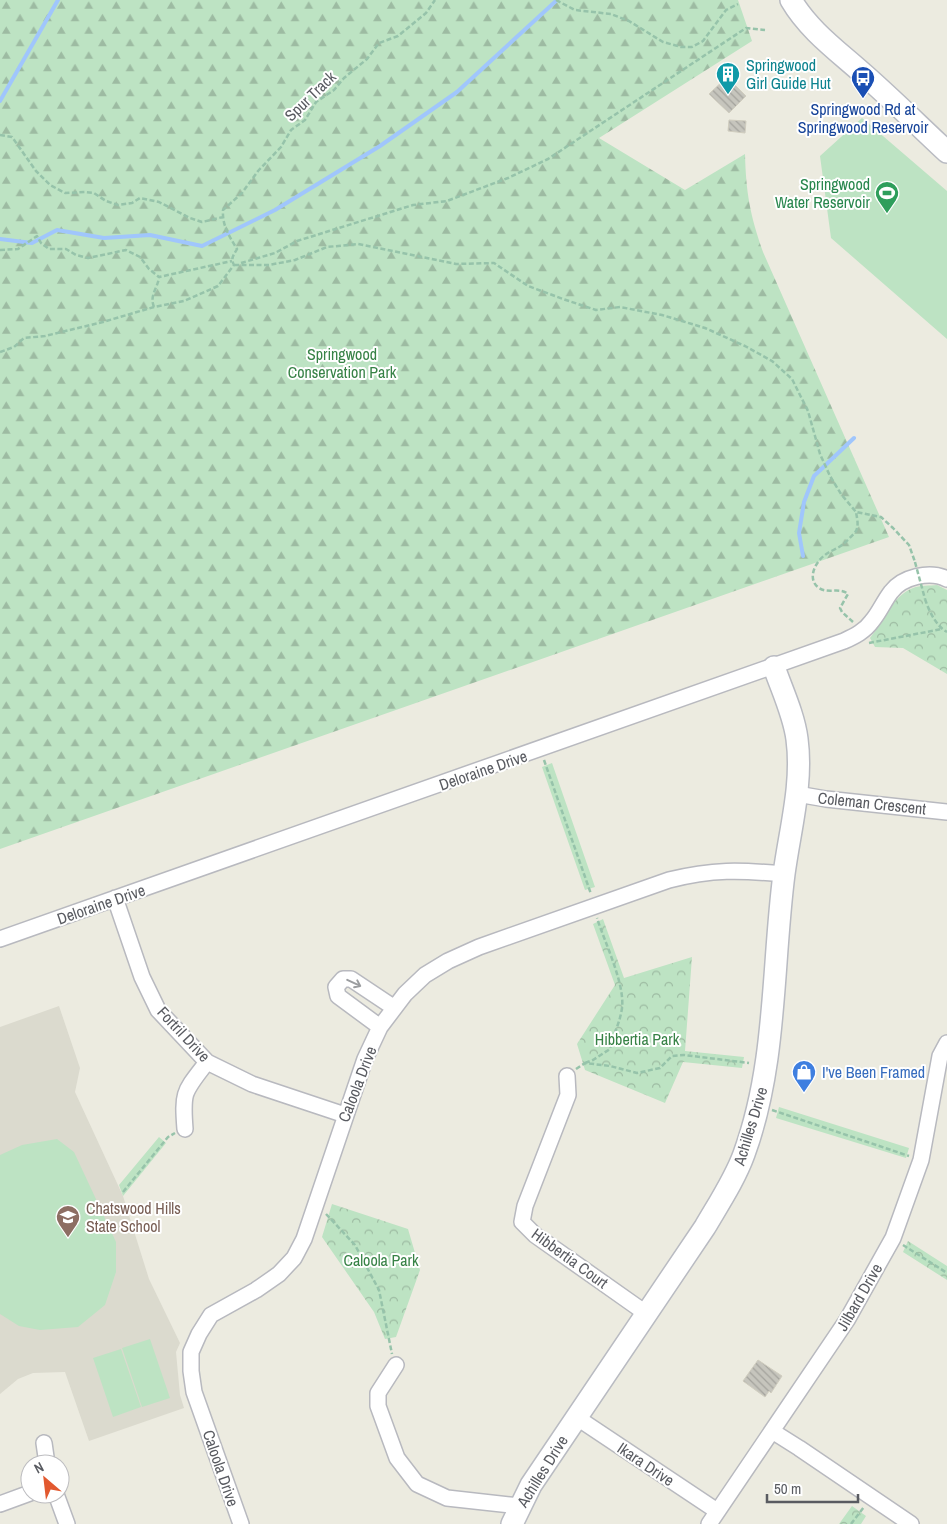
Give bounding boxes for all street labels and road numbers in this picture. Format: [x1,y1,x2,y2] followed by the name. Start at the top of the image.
[280,66,341,126] street label: Spur Track
[436,745,530,795] street label: Deloraine Drive
[817,786,928,820] street label: Coleman Crescent
[54,879,148,929] street label: Deloraine Drive
[153,1001,215,1067] street label: Fortril Drive
[332,1043,382,1125] street label: Caloola Drive
[727,1084,772,1169] street label: Achilles Drive
[527,1223,613,1293] street label: Hibbertia Court
[831,1259,887,1335] street label: Jilbard Drive
[198,1427,244,1509] street label: Caloola Drive
[511,1431,573,1512] street label: Achilles Drive
[613,1437,679,1491] street label: Ikara Drive

